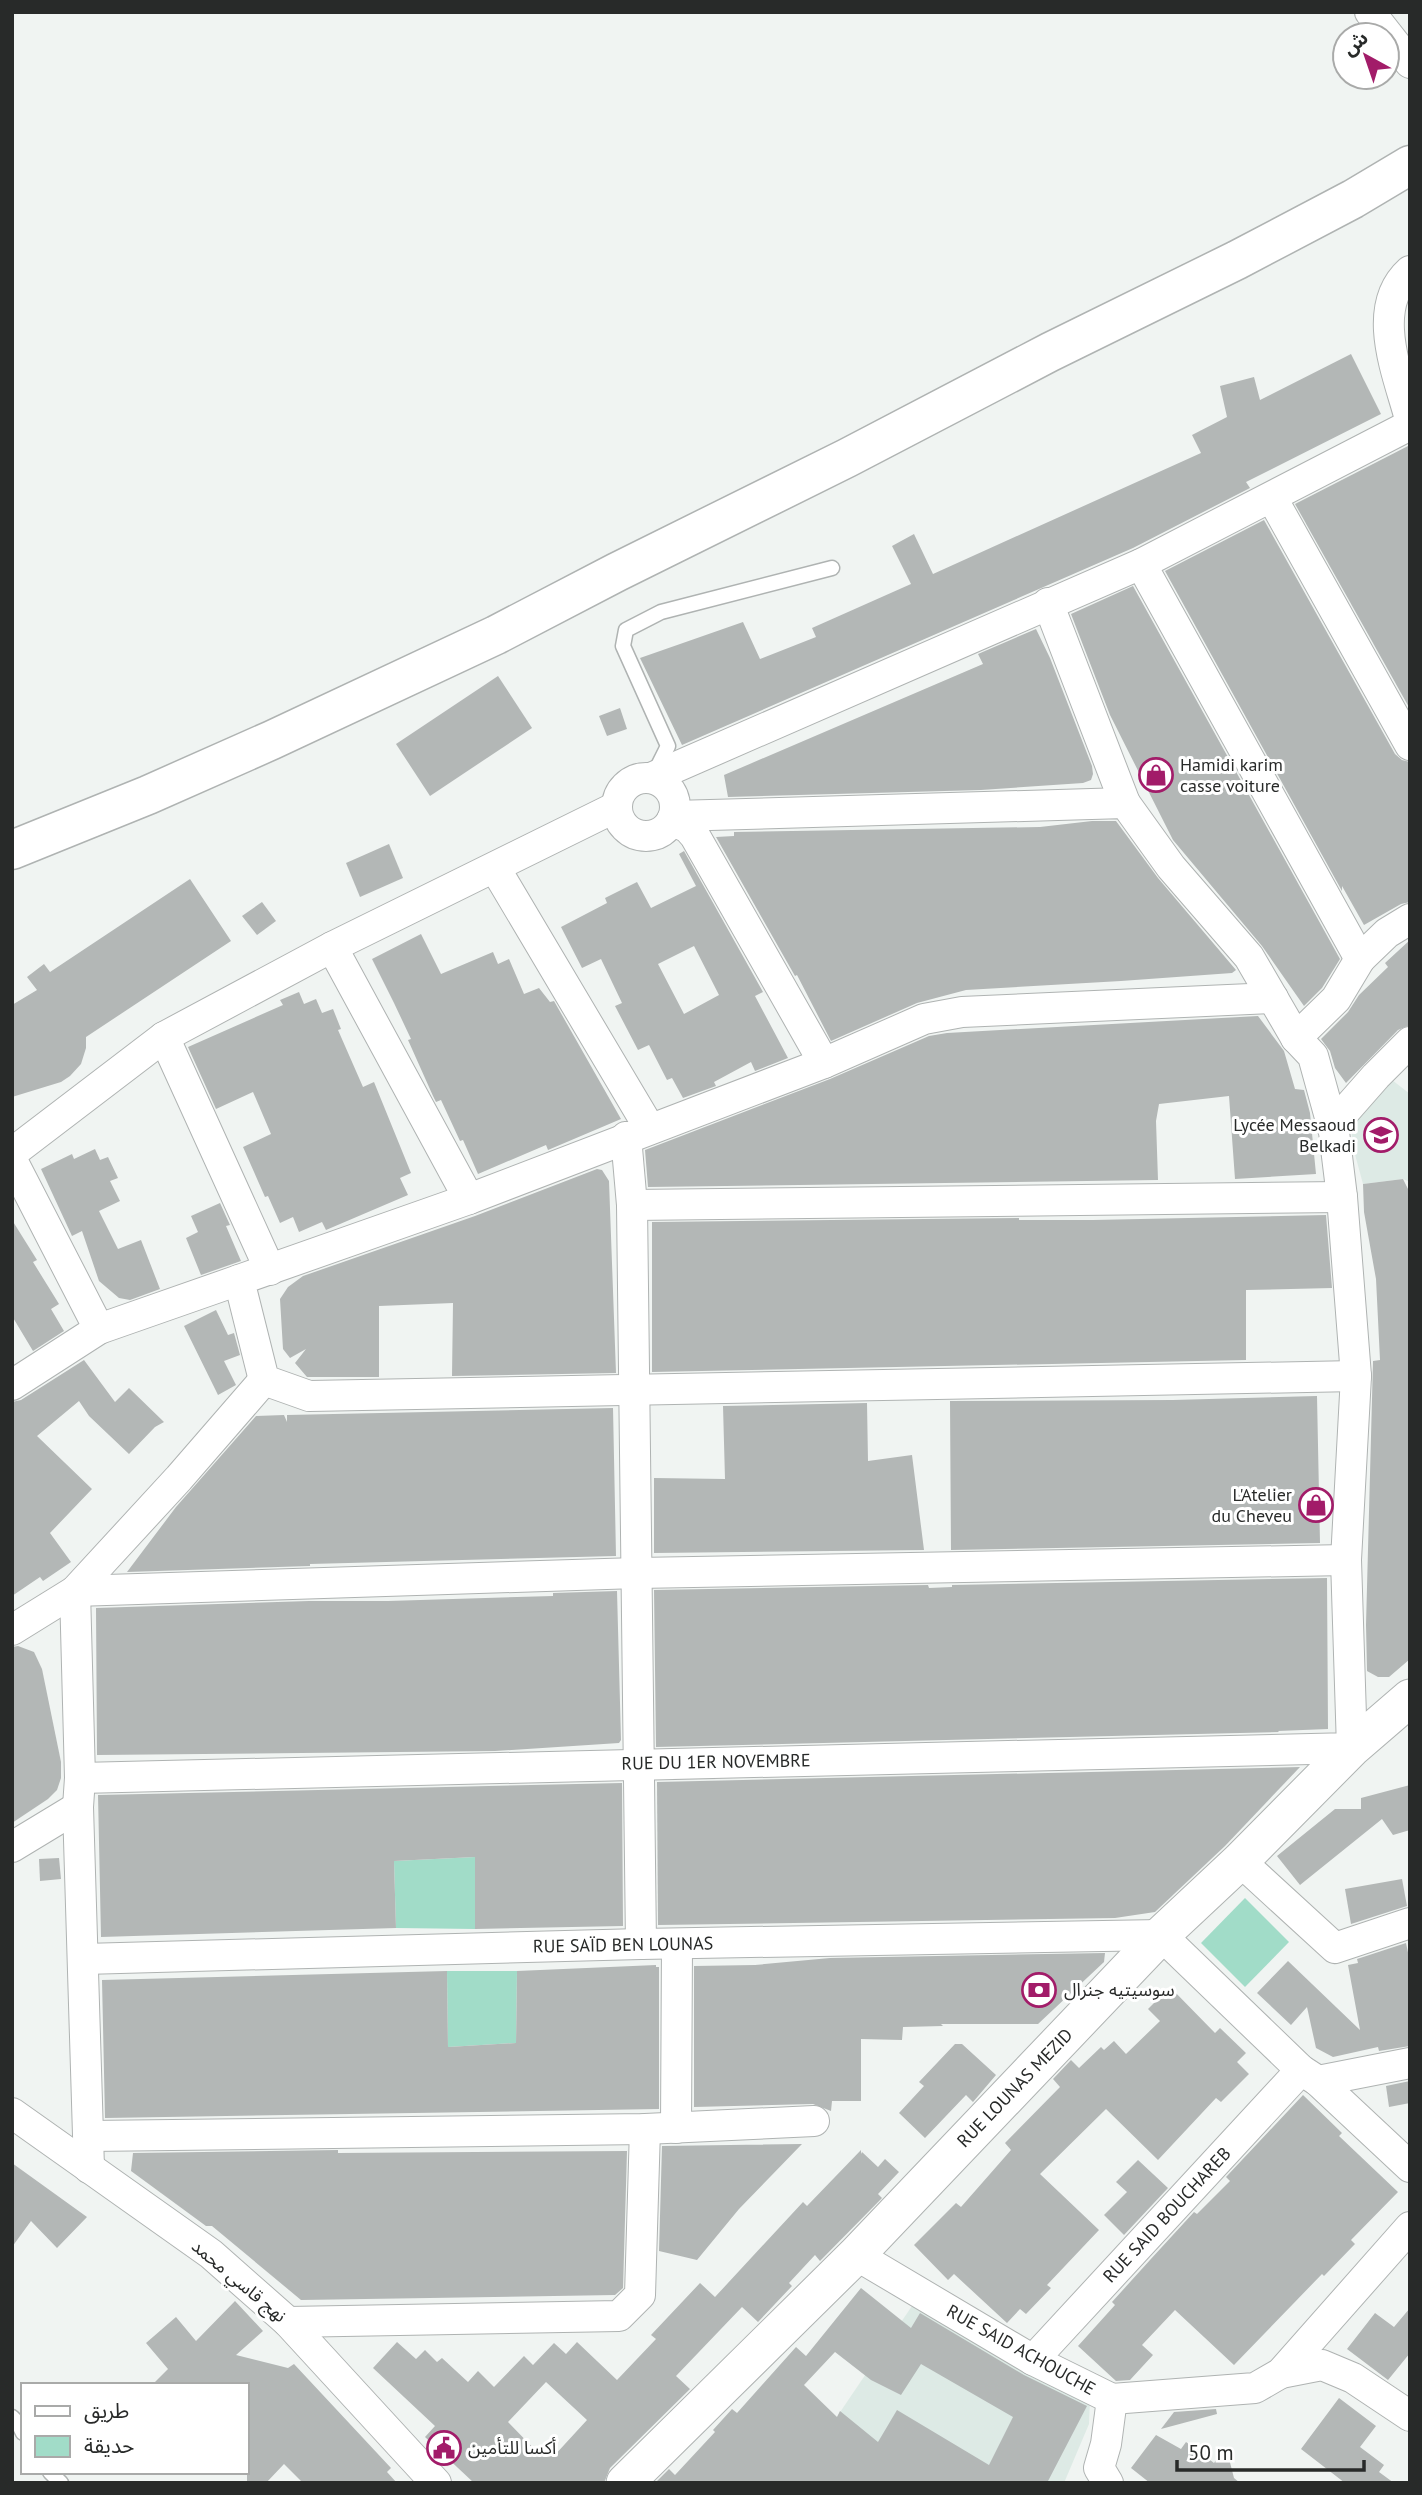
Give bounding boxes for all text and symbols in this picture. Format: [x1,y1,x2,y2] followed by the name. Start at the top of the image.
[1331,21,1401,91] north arrow
[1337,25,1373,61] text: ش
[1180,753,1283,797] place label: Hamidi karim casse voiture
[1137,756,1175,794] shop icon: Hamidi karim casse voiture
[1233,1113,1356,1157] place label: Lycée Messaoud Belkadi
[1362,1116,1400,1154] school or university icon: Lycée Messaoud Belkadi
[1212,1483,1292,1527] place label: L'Atelier du Cheveu
[1297,1486,1335,1524] shop icon: L'Atelier du Cheveu
[621,1748,811,1775] street label: RUE DU 1ER NOVEMBRE
[533,1931,713,1958] street label: RUE SAÏD BEN LOUNAS
[1020,1971,1058,2009] bank icon: سوسيتيه جنرال
[1064,1978,1175,2001] place label: سوسيتيه جنرال
[952,2023,1077,2152] street label: RUE LOUNAS MEZID
[1098,2142,1235,2287] street label: RUE SAID BOUCHAREB
[186,2234,291,2329] street label: نهج قاسي محمد
[943,2299,1100,2400] street label: RUE SAID ACHOUCHE
[21,2383,248,2474] legend
[84,2397,129,2424] text: طريق
[1177,2428,1364,2472] scale bar
[425,2429,463,2467] public building icon: أكسا للتأمين
[84,2432,134,2459] text: حديقة
[468,2436,556,2459] place label: أكسا للتأمين
[1188,2439,1234,2466] text: 50 m

